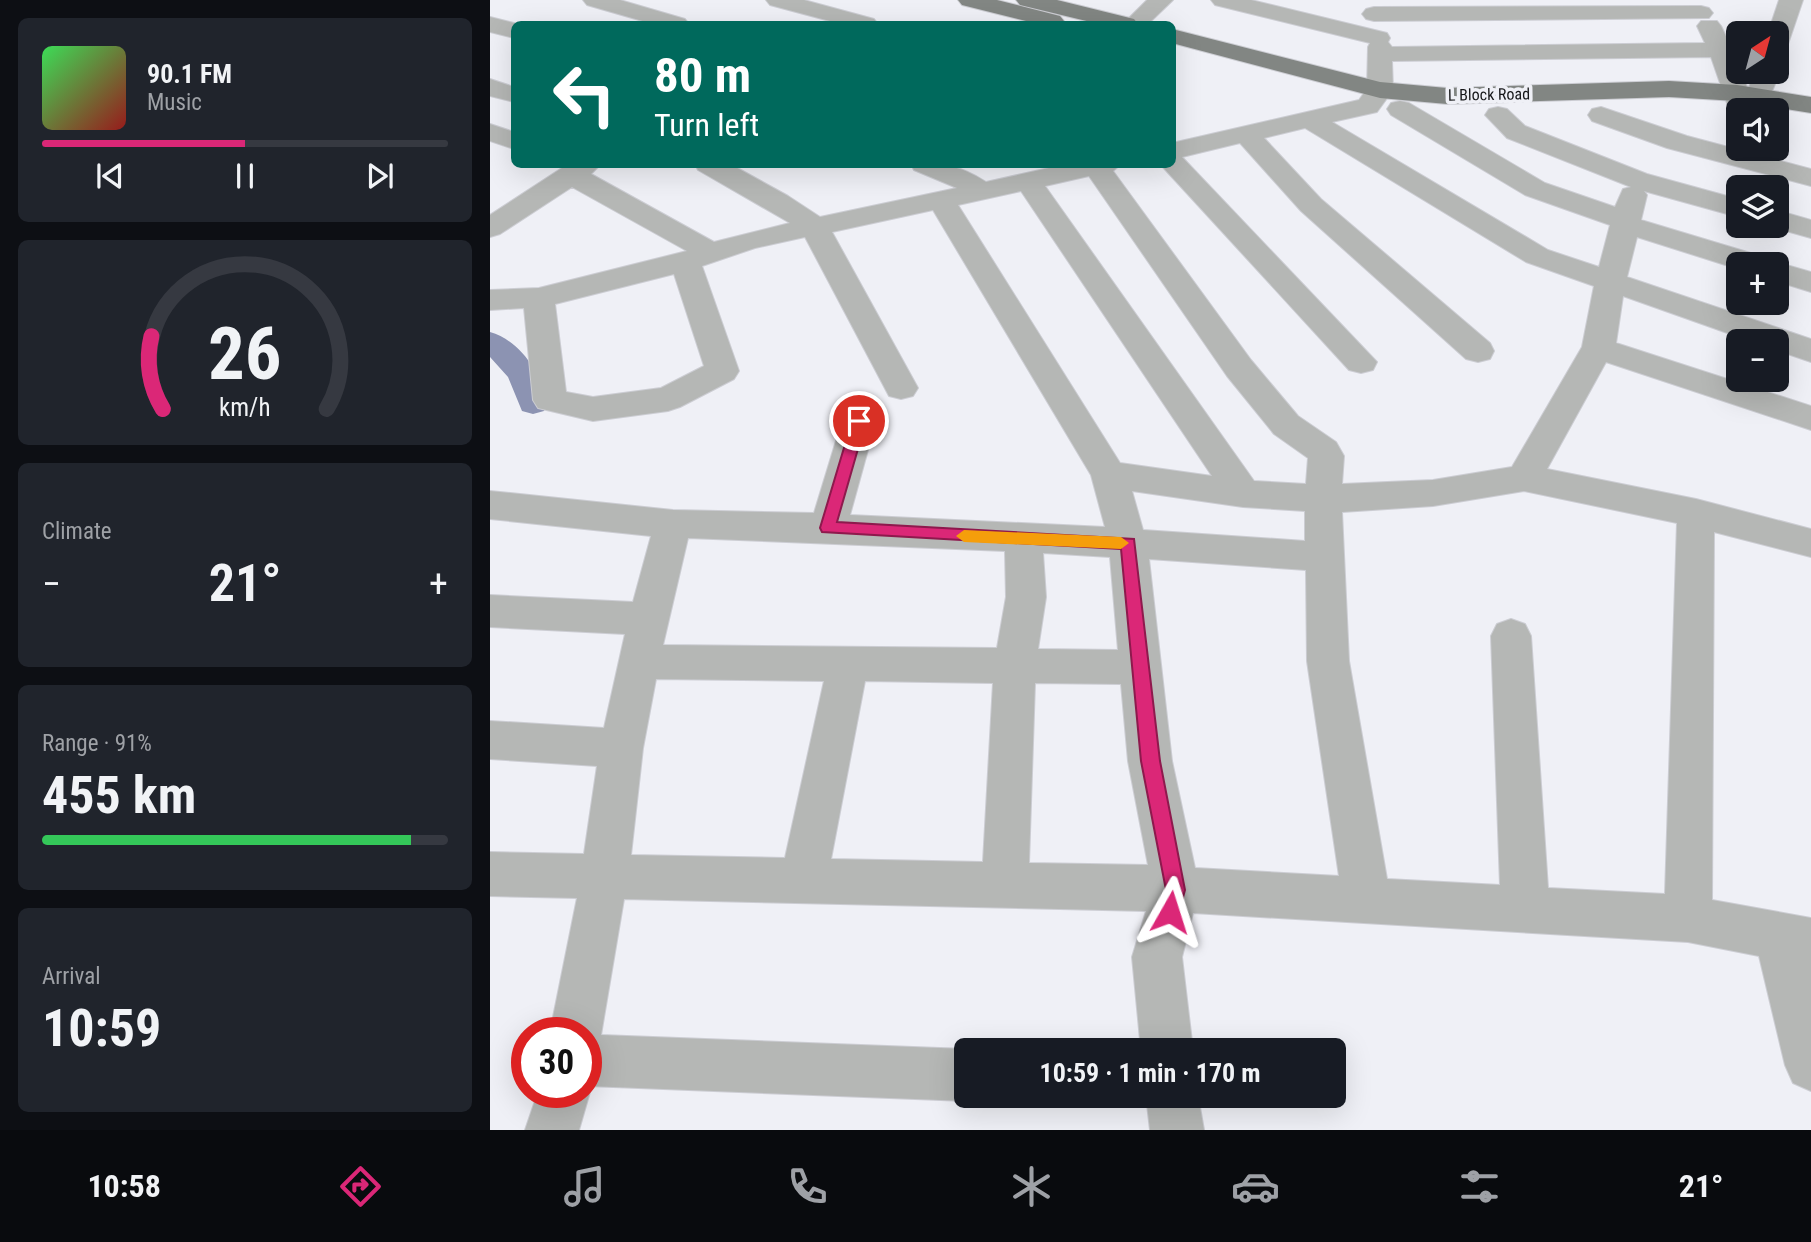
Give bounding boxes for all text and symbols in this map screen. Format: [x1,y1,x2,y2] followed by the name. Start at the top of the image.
[1726,21,1788,84] north arrow
[1726,21,1789,392] map controls
[654,47,751,104] text: 80 m
[539,49,630,140] icon: left
[147,59,232,89] text: 90.1 FM
[1448,84,1530,105] street label: L Block Road
[147,89,202,116] text: Music
[1726,98,1789,161] button: sound
[654,106,759,144] text: Turn left
[91,157,129,195] icon: previous
[226,157,264,195] icon: pause
[361,157,399,195] icon: next
[1726,175,1789,238] button: layers
[1726,252,1789,315] button: +
[208,311,282,397] text: 26
[1726,329,1789,392] button: −
[829,391,889,451] pin
[219,392,271,421] text: km/h
[840,402,878,440] icon: arrive
[42,518,112,545] text: Climate
[209,553,281,614] text: 21°
[42,562,61,606] text: −
[429,562,448,606] text: +
[42,730,152,757] text: Range · 91%
[42,765,196,826] text: 455 km
[1133,875,1207,949] position arrow
[42,963,101,990] text: Arrival
[42,998,161,1059] text: 10:59
[511,1017,602,1108] speed limit sign: 30
[1040,1058,1260,1088] text: 10:59 · 1 min · 170 m
[336,1162,385,1211] icon: directions
[560,1162,609,1211] icon: music
[783,1162,832,1211] icon: phone
[1007,1162,1056,1211] icon: climate
[1231,1162,1280,1211] icon: car
[1455,1162,1504,1211] icon: filters
[87,1167,161,1205] text: 10:58
[1679,1167,1724,1205] text: 21°

